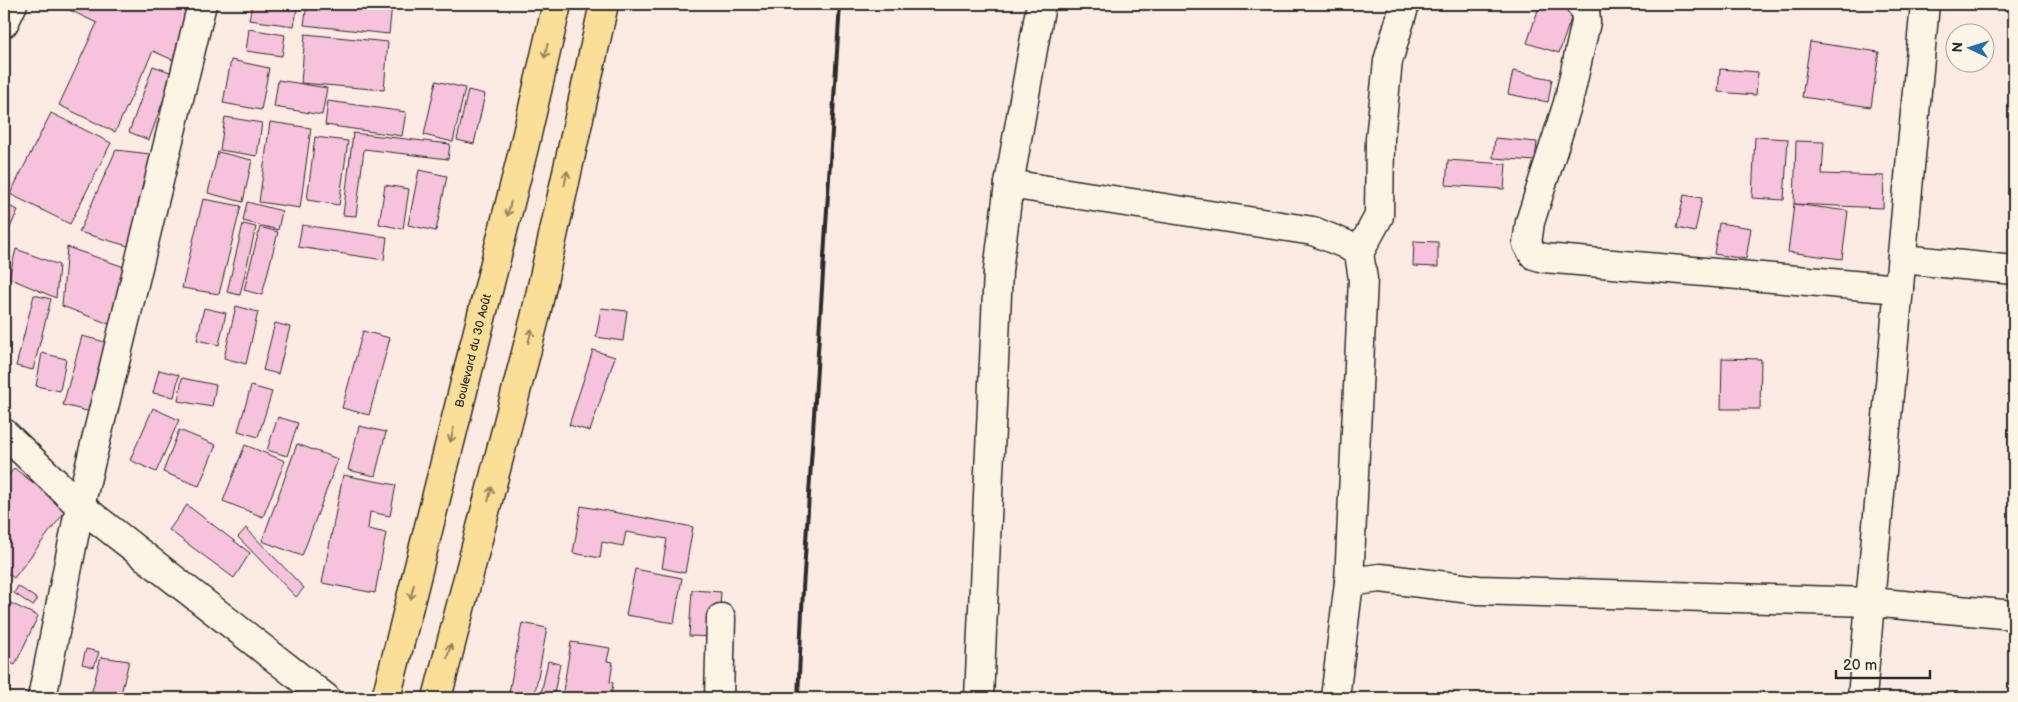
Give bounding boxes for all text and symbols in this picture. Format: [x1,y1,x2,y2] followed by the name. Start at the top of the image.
[1946,22,1996,72] north arrow
[1949,41,1966,53] text: N
[541,43,550,59] one-way arrow
[561,170,571,186] one-way arrow
[504,201,513,217] one-way arrow
[452,292,495,409] street label: Boulevard du 30 Août
[526,329,536,345] one-way arrow
[447,426,456,442] one-way arrow
[486,486,495,502] one-way arrow
[407,584,417,600] one-way arrow
[445,644,454,660] one-way arrow
[1836,647,1929,679] scale bar
[1843,656,1877,675] text: 20 m

